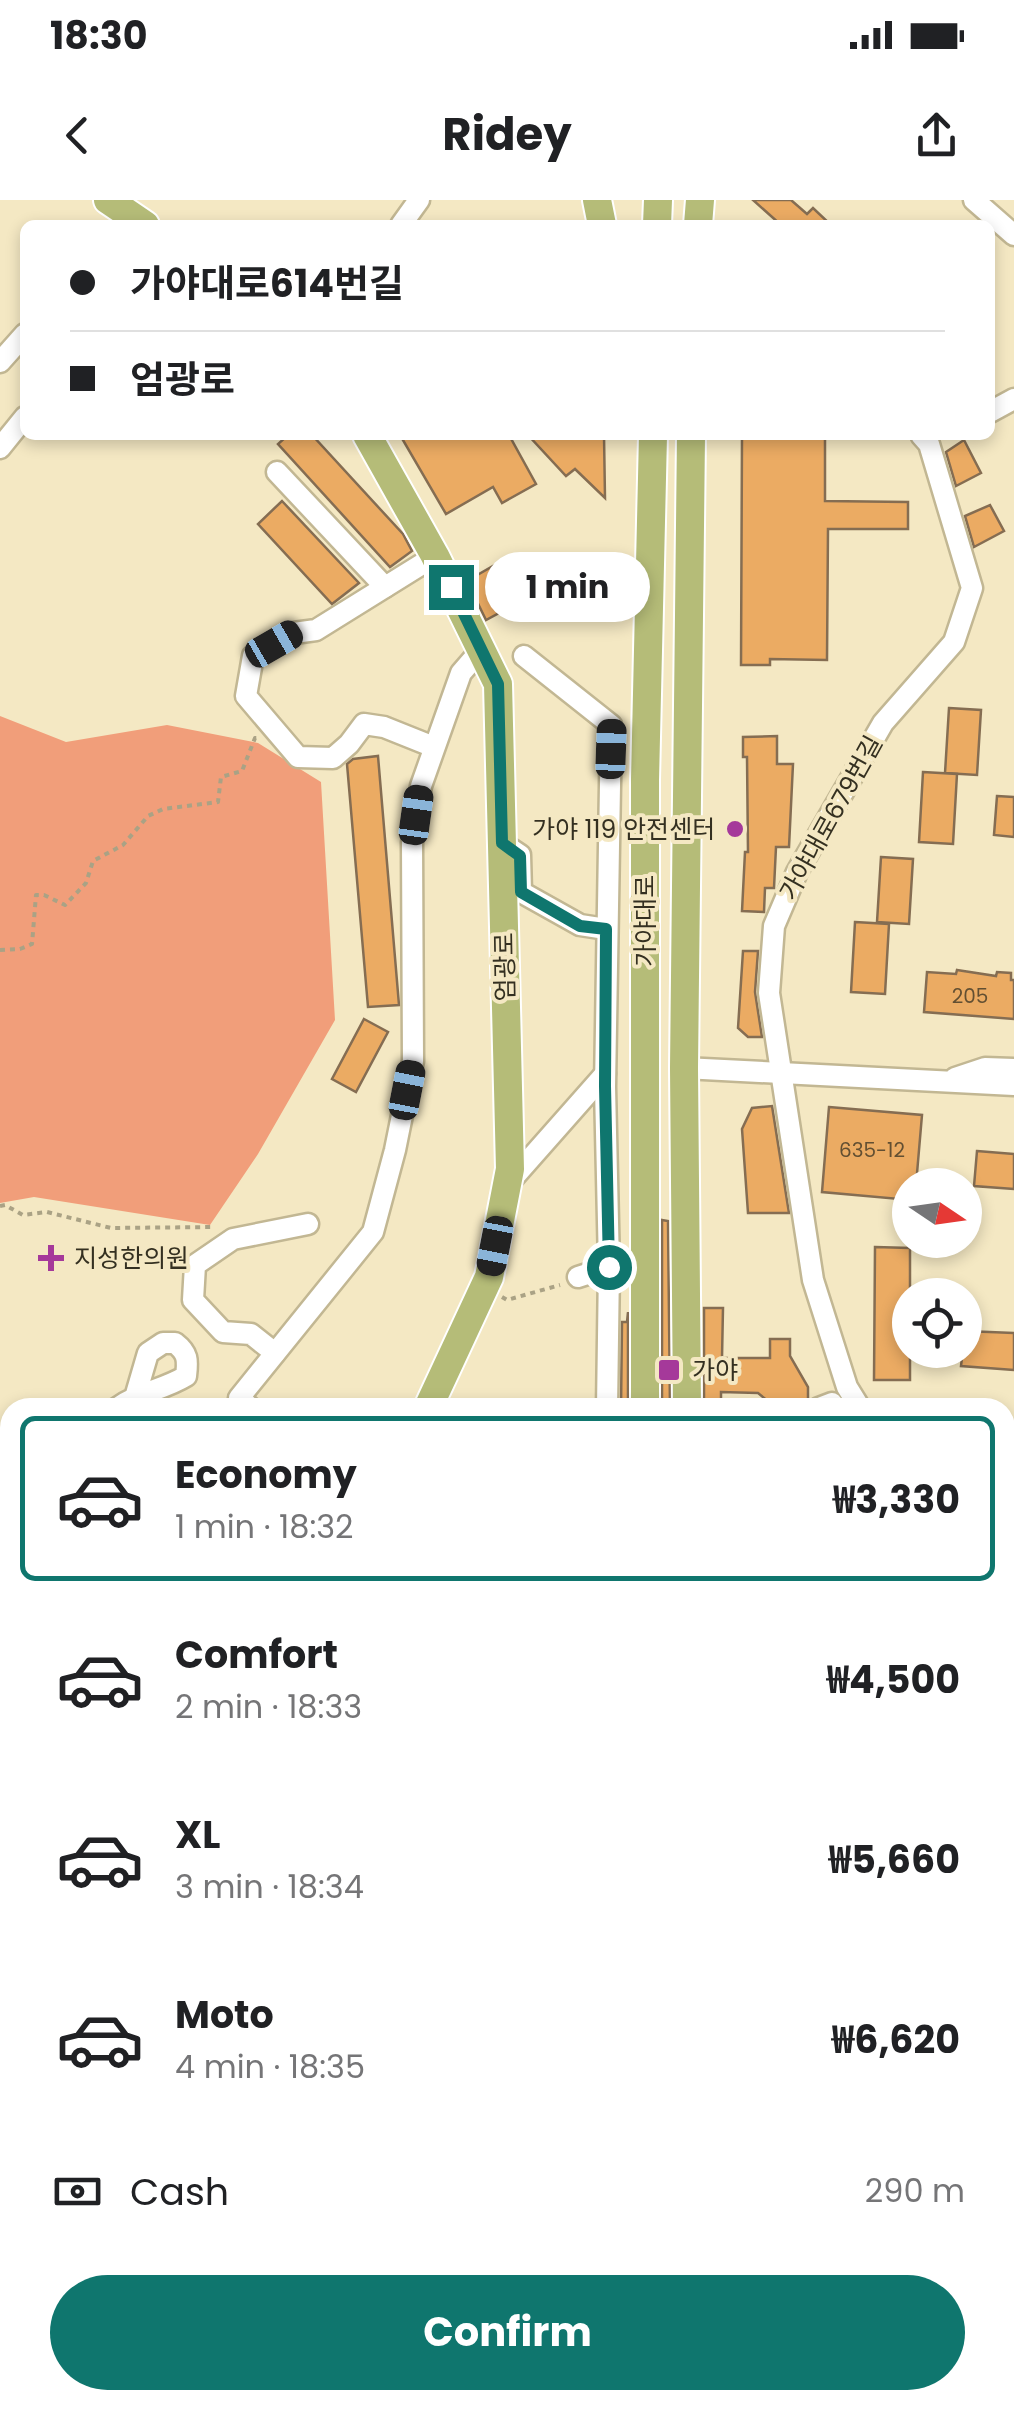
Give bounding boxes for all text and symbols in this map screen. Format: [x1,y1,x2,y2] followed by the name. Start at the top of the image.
[50,9,147,62] text: 18:30
[442,103,572,166] text: Ridey
[50,108,105,163] icon: back
[909,108,964,163] icon: share
[130,257,404,310] text: 가야대로614번길
[130,353,235,406] text: 엄광로
[486,552,651,622] callout: 1 min
[526,564,609,609] text: 1 min
[429,565,474,610] route end
[241,616,307,672] car
[595,718,627,780] car
[771,729,891,907] street label: 가야대로679번길
[397,783,435,847] car
[532,812,715,847] place label: 가야 119 안전센터
[724,818,746,840] marker: 가야 119 안전센터
[628,875,663,967] street label: 가야대로
[487,932,523,1002] street label: 엄광로
[952,982,988,1010] house number: 205
[387,1058,427,1122] car
[839,1136,905,1164] house number: 635-12
[892,1168,982,1258] north arrow
[892,1168,982,1368] map controls
[475,1214,515,1278] car
[74,1241,189,1276] place label: 지성한의원
[38,1245,64,1271] marker: 지성한의원
[587,1245,632,1290] route start
[892,1278,982,1368] button: locate
[692,1353,738,1388] place label: 가야
[656,1357,682,1383] marker: 가야
[175,1448,357,1501] text: Economy
[55,1454,145,1544] icon: car
[833,1473,960,1526] text: ₩3,330
[175,1504,353,1549] text: 1 min · 18:32
[175,1628,338,1681] text: Comfort
[55,1634,145,1724] icon: car
[827,1653,960,1706] text: ₩4,500
[175,1684,362,1729] text: 2 min · 18:33
[175,1808,220,1861] text: XL
[55,1814,145,1904] icon: car
[829,1833,960,1886] text: ₩5,660
[175,1864,364,1909] text: 3 min · 18:34
[175,1988,274,2041] text: Moto
[55,1994,145,2084] icon: car
[832,2013,960,2066] text: ₩6,620
[175,2044,365,2089] text: 4 min · 18:35
[50,2164,105,2219] icon: cash
[130,2165,229,2218] text: Cash
[865,2168,965,2213] text: 290 m
[50,2275,965,2390] button: Confirm

